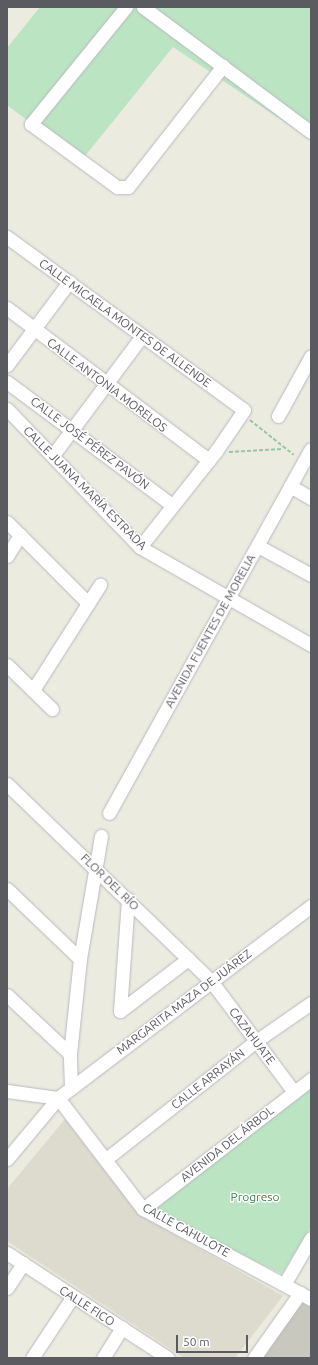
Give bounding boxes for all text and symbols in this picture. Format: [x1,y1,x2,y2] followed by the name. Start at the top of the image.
[36,256,214,390] street label: CALLE MICAELA MONTES DE ALLENDE
[44,335,170,435] street label: CALLE ANTONIA MORELOS
[28,394,152,492] street label: CALLE JOSÉ PÉREZ PAVÓN
[20,423,150,553] street label: CALLE JUANA MARÍA ESTRADA
[162,552,258,710] street label: AVENIDA FUENTES DE MORELIA
[78,851,142,913] street label: FLOR DEL RÍO
[114,947,254,1057] street label: MARGARITA MAZA DE JUÁREZ
[226,1005,278,1067] street label: CAZAHUATE
[168,1046,248,1112] street label: CALLE ARRAYÁN
[177,1103,277,1185] street label: AVENIDA DEL ÁRBOL
[230,1190,280,1204] park label: Progreso
[140,1200,232,1260] street label: CALLE CAHULOTE
[57,1283,117,1329] street label: CALLE FICO
[178,1327,250,1353] scale bar
[183,1335,210,1348] text: 50 m

